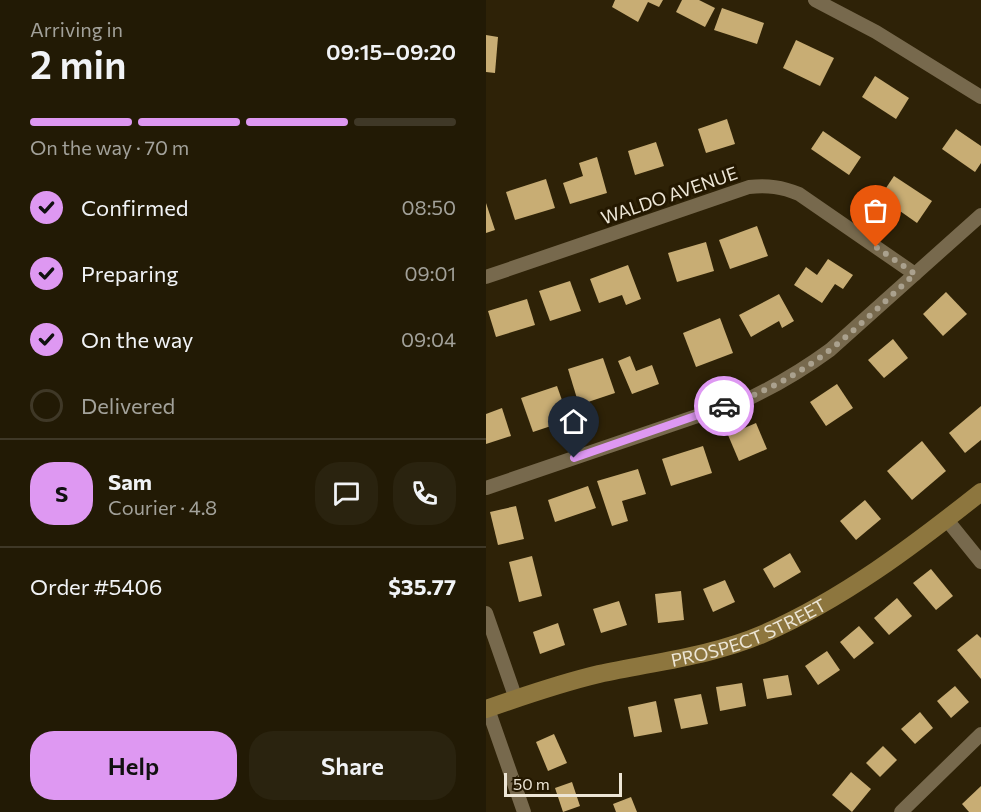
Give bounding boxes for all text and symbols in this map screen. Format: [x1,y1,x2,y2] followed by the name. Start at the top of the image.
[30,17,123,41] text: Arriving in
[326,38,456,65] text: 09:15–09:20
[30,39,127,87] text: 2 min
[30,135,189,159] text: On the way · 70 m
[598,161,740,229] street label: WALDO AVENUE
[850,185,901,247] pin
[30,191,63,224] icon: check
[81,194,188,221] text: Confirmed
[859,194,892,227] icon: bag
[402,195,456,219] text: 08:50
[30,257,63,290] icon: check
[81,260,178,287] text: Preparing
[404,261,456,285] text: 09:01
[30,323,63,356] icon: check
[81,326,193,353] text: On the way
[401,327,456,351] text: 09:04
[694,376,754,436] courier
[708,390,741,423] icon: car
[81,392,175,419] text: Delivered
[548,396,599,458] pin
[557,405,590,438] icon: home
[315,462,378,525] button: chat
[393,462,456,525] button: phone
[108,468,152,495] text: Sam
[55,480,68,507] text: S
[108,495,217,519] text: Courier · 4.8
[30,573,162,600] text: Order #5406
[388,573,456,600] text: $35.77
[669,593,830,671] street label: PROSPECT STREET
[30,731,237,800] button: Help
[249,731,456,800] button: Share
[504,770,622,798] scale bar
[513,774,550,793] text: 50 m

